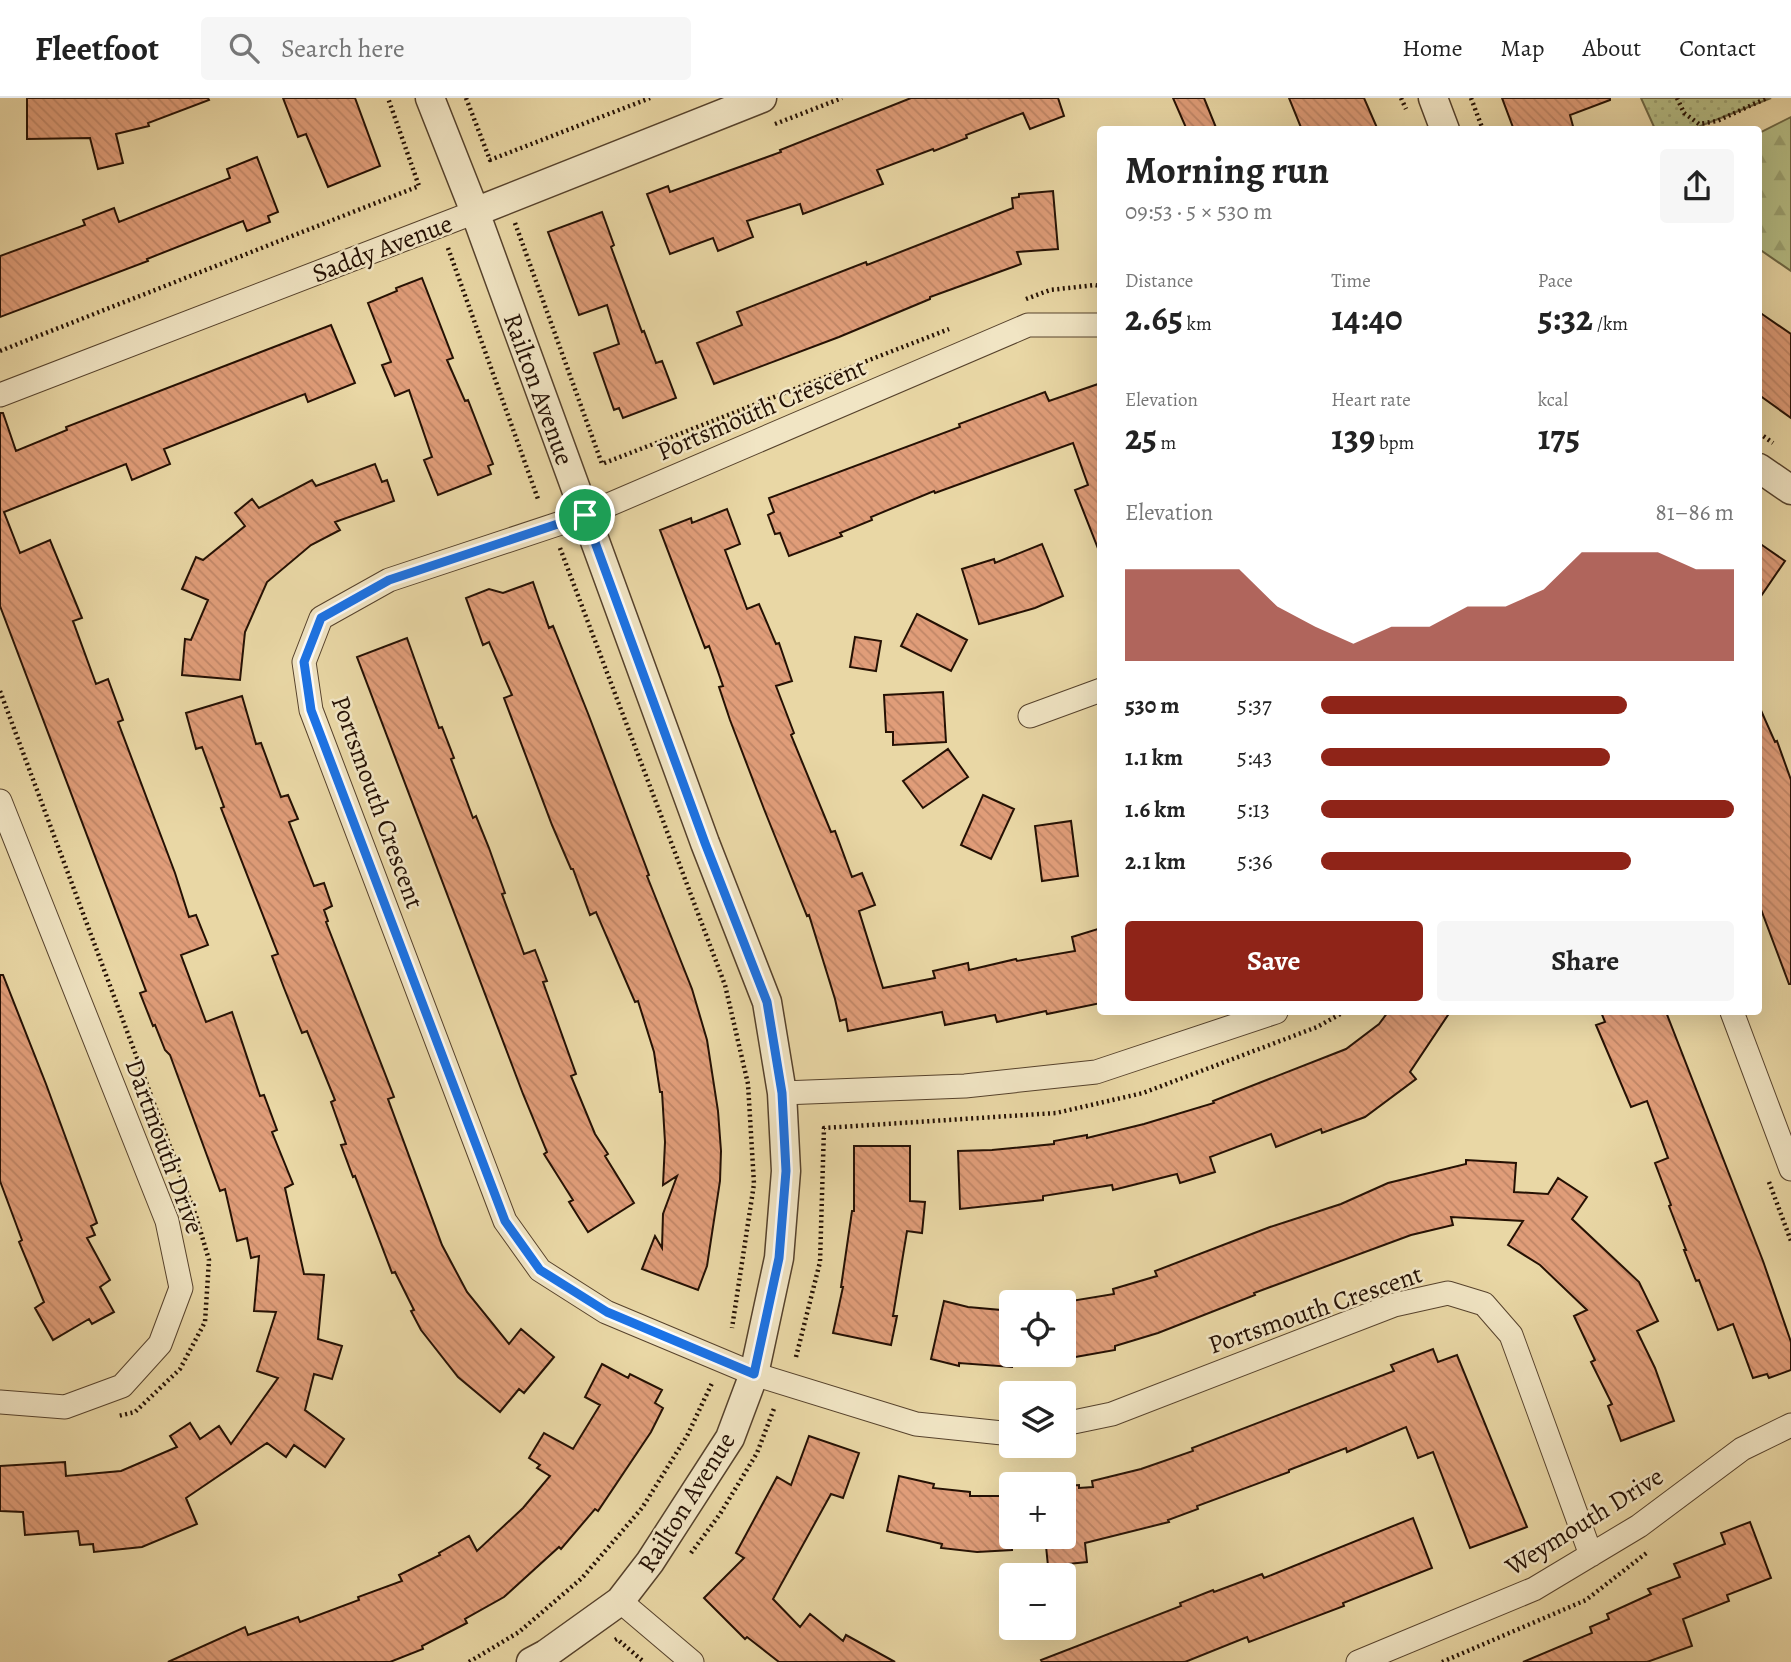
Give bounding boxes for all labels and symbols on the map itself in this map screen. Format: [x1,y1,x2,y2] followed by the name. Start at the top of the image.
[307,206,457,291] street label: Saddy Avenue
[495,308,582,470] street label: Railton Avenue
[651,349,872,469] street label: Portsmouth Crescent
[555,485,615,545] pin
[323,691,432,914] street label: Portsmouth Crescent
[117,1054,212,1238] street label: Dartmouth Drive
[1204,1256,1427,1362] street label: Portsmouth Crescent
[629,1425,744,1579] street label: Railton Avenue
[1498,1459,1670,1585] street label: Weymouth Drive

